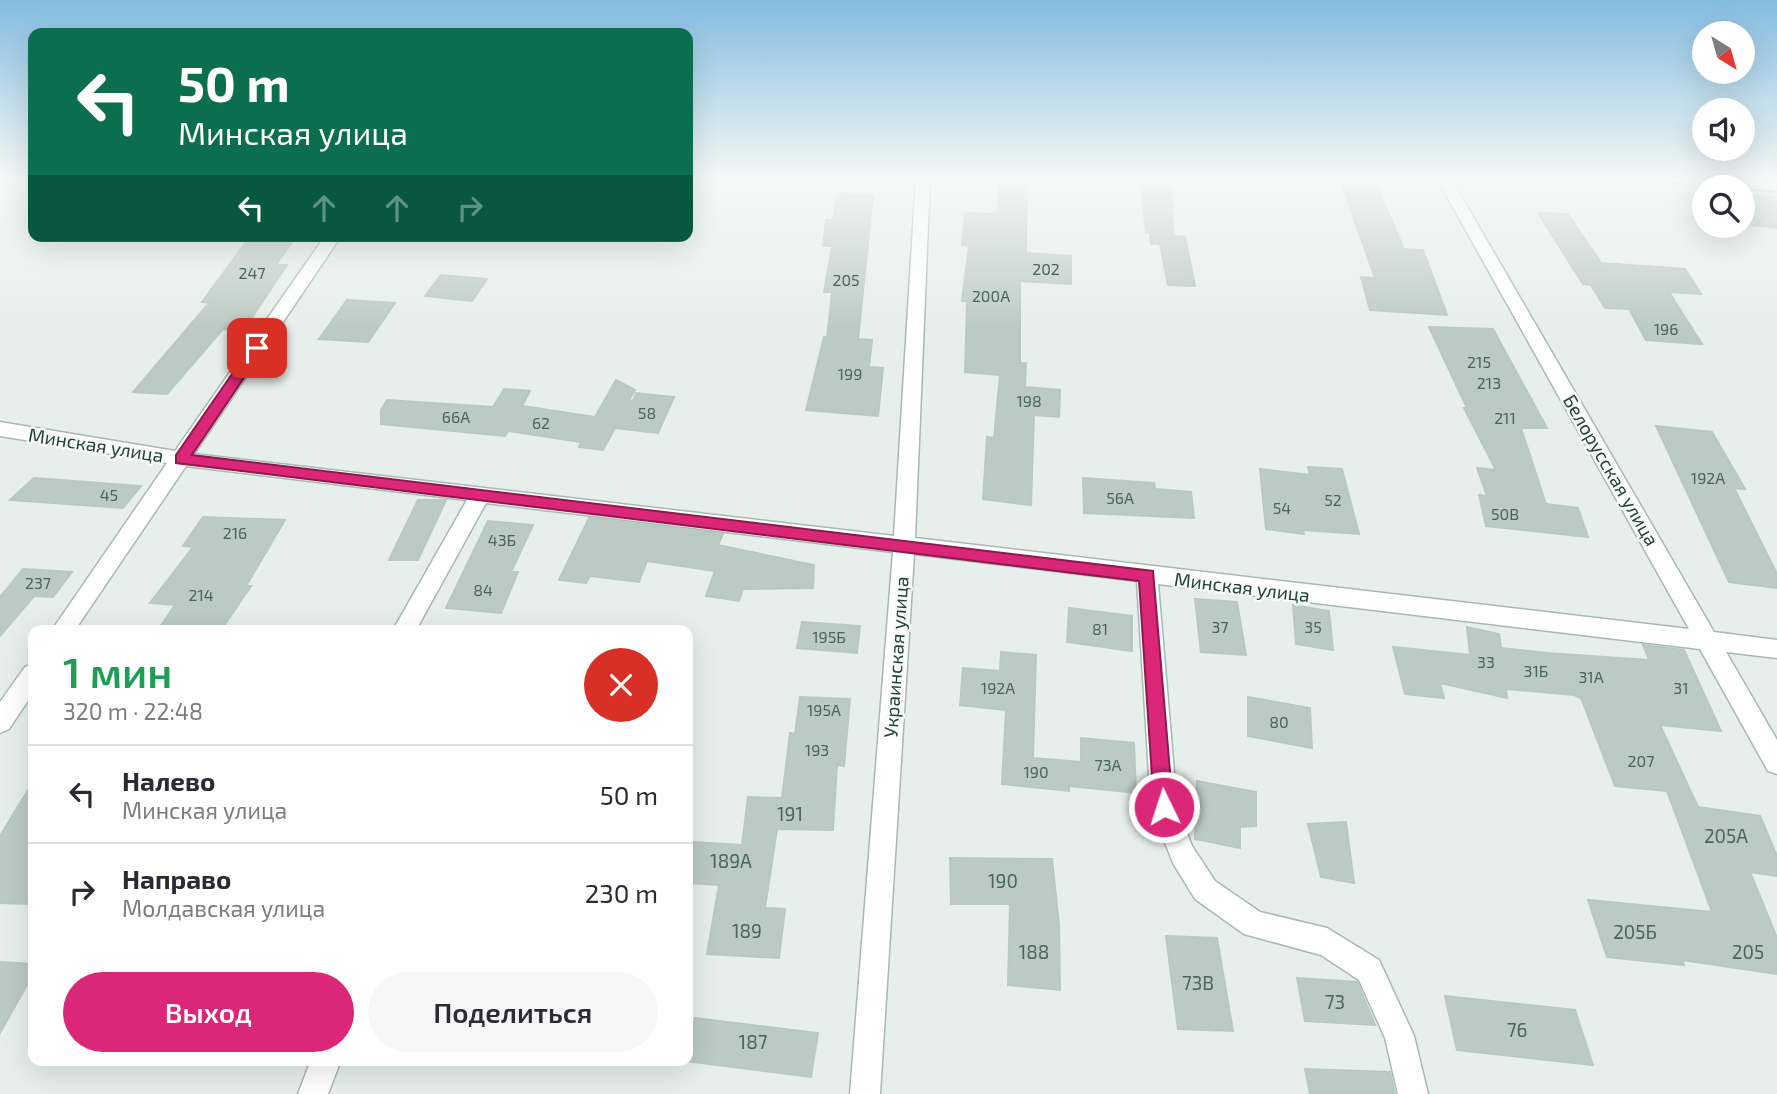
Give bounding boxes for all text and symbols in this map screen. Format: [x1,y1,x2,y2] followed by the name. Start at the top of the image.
[1692,21,1755,84] north arrow
[1692,21,1755,238] map controls
[178,53,290,112] text: 50 m
[63,56,154,147] icon: left
[1692,98,1755,161] button: sound
[178,113,408,151] text: Минская улица
[1692,175,1755,238] button: search
[232,189,270,227] icon: left
[305,189,343,227] icon: ahead
[378,189,416,227] icon: ahead
[451,189,489,227] icon: right
[1032,259,1060,278] house number: 202
[238,263,266,282] house number: 247
[832,270,860,289] house number: 205
[972,286,1010,305] house number: 200А
[227,318,287,378] pin
[1654,319,1678,338] house number: 196
[238,329,276,367] icon: arrive
[1467,352,1491,371] house number: 215
[838,364,862,383] house number: 199
[1477,373,1501,392] house number: 213
[1558,390,1664,550] street label: Белорусская улица
[1016,391,1042,410] house number: 198
[638,403,656,422] house number: 58
[442,407,470,426] house number: 66А
[1494,408,1516,427] house number: 211
[532,413,550,432] house number: 62
[27,422,165,468] street label: Минская улица
[1691,468,1725,487] house number: 192А
[100,485,118,504] house number: 45
[1106,488,1134,507] house number: 56А
[1324,490,1342,509] house number: 52
[1273,498,1291,517] house number: 54
[1491,504,1519,523] house number: 50В
[223,523,247,542] house number: 216
[488,530,516,549] house number: 43Б
[1173,567,1311,607] street label: Минская улица
[25,573,51,592] house number: 237
[878,575,914,739] street label: Украинская улица
[473,580,493,599] house number: 84
[188,585,214,604] house number: 214
[1211,617,1229,636] house number: 37
[1304,617,1322,636] house number: 35
[1092,619,1108,638] house number: 81
[812,627,846,646] house number: 195Б
[63,646,172,696] text: 1 мин
[584,648,658,722] button: close
[1477,652,1495,671] house number: 33
[1524,661,1548,680] house number: 31Б
[1578,667,1604,686] house number: 31А
[981,678,1015,697] house number: 192А
[1673,678,1689,697] house number: 31
[63,697,203,725] text: 320 m · 22:48
[807,700,841,719] house number: 195А
[1269,712,1289,731] house number: 80
[805,740,829,759] house number: 193
[1628,751,1654,770] house number: 207
[1094,755,1122,774] house number: 73А
[1023,762,1049,781] house number: 190
[122,765,215,796] text: Налево
[1127,770,1201,844] position arrow
[63,775,101,813] icon: left
[600,779,658,810] text: 50 m
[122,796,287,824] text: Минская улица
[777,802,803,825] house number: 191
[1704,824,1748,847] house number: 205А
[710,849,752,872] house number: 189А
[122,863,231,894] text: Направо
[988,869,1018,892] house number: 190
[63,873,101,911] icon: right
[585,877,658,908] text: 230 m
[122,894,325,922] text: Молдавская улица
[732,919,762,942] house number: 189
[1613,920,1657,943] house number: 205Б
[1019,940,1049,963] house number: 188
[1732,940,1764,963] house number: 205
[1182,971,1214,994] house number: 73В
[63,972,354,1052] button: Выход
[368,972,658,1052] button: Поделиться
[1325,990,1345,1013] house number: 73
[1507,1018,1527,1041] house number: 76
[739,1030,768,1053] house number: 187

